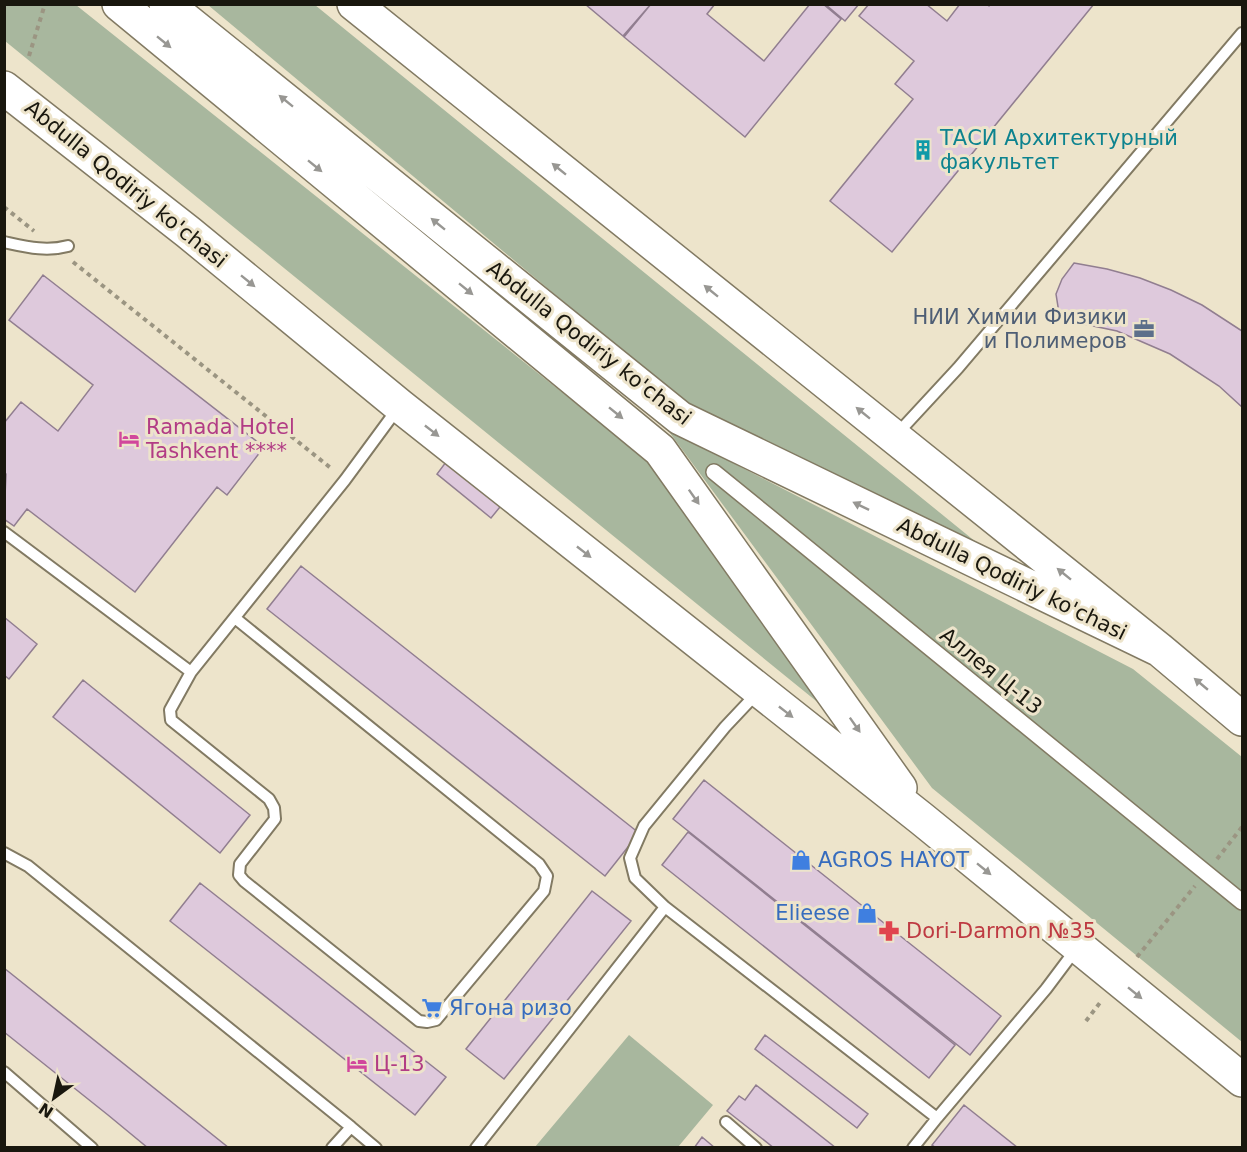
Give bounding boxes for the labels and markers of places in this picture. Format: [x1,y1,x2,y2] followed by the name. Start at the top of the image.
[939,126,1178,174] place label: ТАСИ Архитектурный факультет
[911,138,935,162] building icon: ТАСИ Архитектурный факультет
[912,305,1127,353] place label: НИИ Химии Физики и Полимеров
[1132,317,1156,341] office icon: НИИ Химии Физики и Полимеров
[145,415,295,463] place label: Ramada Hotel Tashkent ****
[117,427,141,451] hotel icon: Ramada Hotel Tashkent ****
[789,848,813,872] shop icon: AGROS HAYOT
[818,848,969,872] place label: AGROS HAYOT
[775,901,850,925] place label: Elieese
[855,901,879,925] shop icon: Elieese
[877,919,901,943] pharmacy icon: Dori-Darmon №35
[906,919,1096,943] place label: Dori-Darmon №35
[420,996,444,1020] supermarket icon: Ягона ризо
[449,996,572,1020] place label: Ягона ризо
[345,1052,369,1076] hotel icon: Ц-13
[374,1052,425,1076] place label: Ц-13

